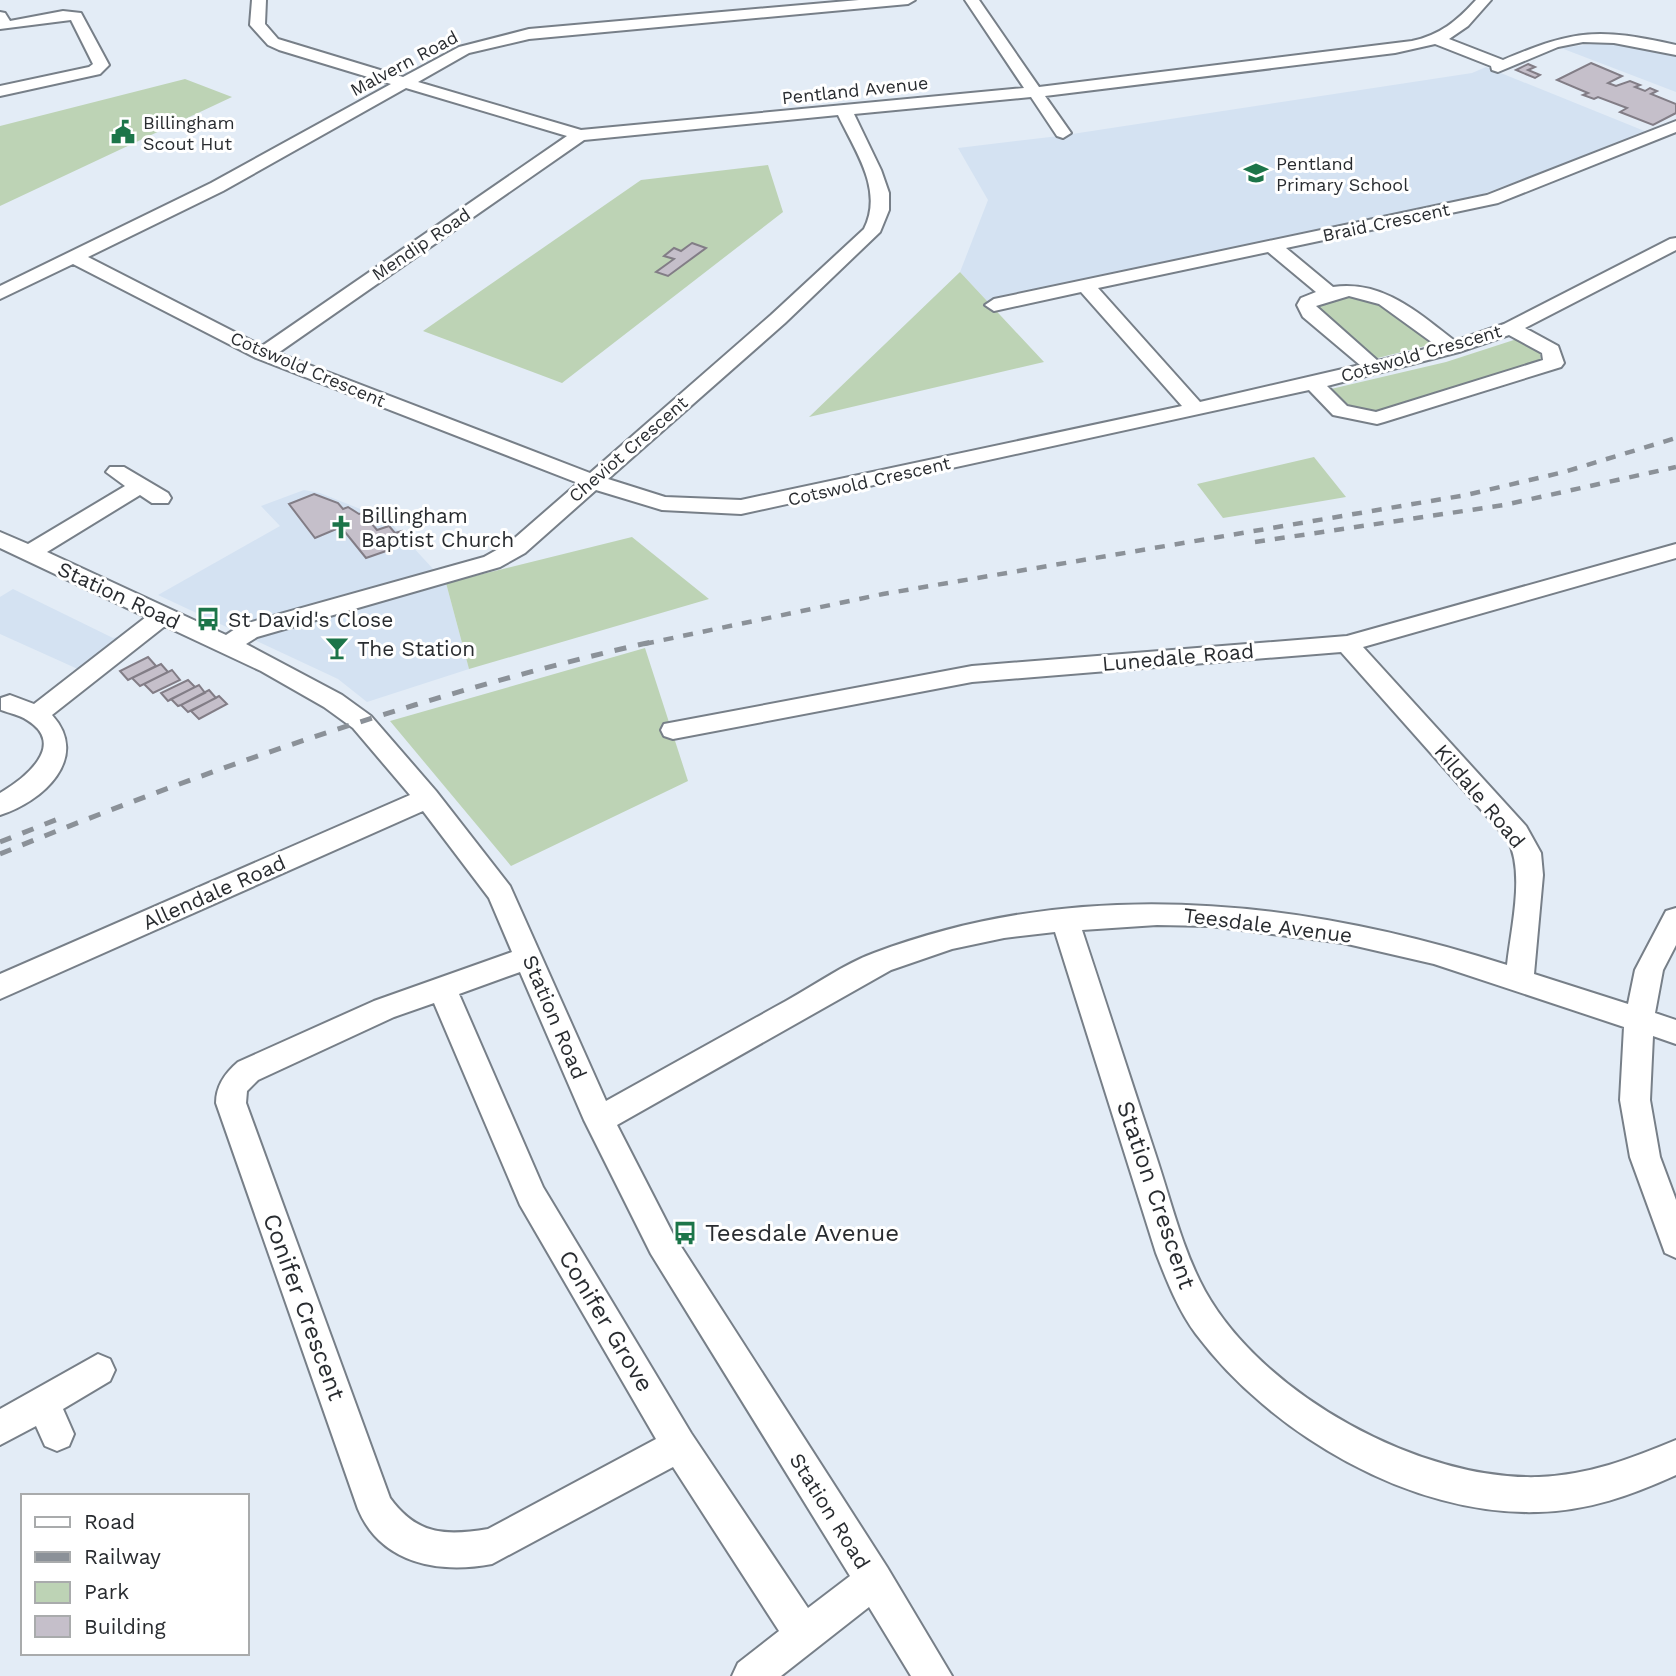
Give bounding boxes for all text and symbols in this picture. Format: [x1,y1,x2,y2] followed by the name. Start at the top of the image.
[347,26,461,100] street label: Malvern Road
[781,72,929,108] street label: Pentland Avenue
[143,112,235,154] place label: Billingham Scout Hut
[109,118,137,146] public building icon: Billingham Scout Hut
[1276,153,1409,195] place label: Pentland Primary School
[1242,159,1270,187] school or university icon: Pentland Primary School
[1320,198,1452,246] street label: Braid Crescent
[368,203,474,285] street label: Mendip Road
[1338,320,1504,386] street label: Cotswold Crescent
[227,327,389,411] street label: Cotswold Crescent
[564,391,692,506] street label: Cheviot Crescent
[786,452,953,510] street label: Cotswold Crescent
[361,503,514,552] place label: Billingham Baptist Church
[327,513,355,541] church icon: Billingham Baptist Church
[54,556,184,634] street label: Station Road
[194,605,222,633] bus stop icon: St David's Close
[228,607,393,632] place label: St David's Close
[323,634,351,662] bar icon: The Station
[357,636,475,661] place label: The Station
[1101,638,1255,676] street label: Lunedale Road
[1429,739,1531,853] street label: Kildale Road
[139,849,289,935] street label: Allendale Road
[1182,902,1354,948] street label: Teesdale Avenue
[518,951,592,1083] street label: Station Road
[1111,1097,1201,1293] street label: Station Crescent
[257,1210,351,1404] street label: Conifer Crescent
[671,1219,699,1247] bus stop icon: Teesdale Avenue
[705,1219,899,1247] place label: Teesdale Avenue
[553,1245,659,1397] street label: Conifer Grove
[784,1448,876,1574] street label: Station Road
[21,1494,248,1655] legend
[84,1509,135,1534] text: Road
[84,1544,161,1569] text: Railway
[84,1579,129,1604] text: Park
[84,1614,166,1639] text: Building

